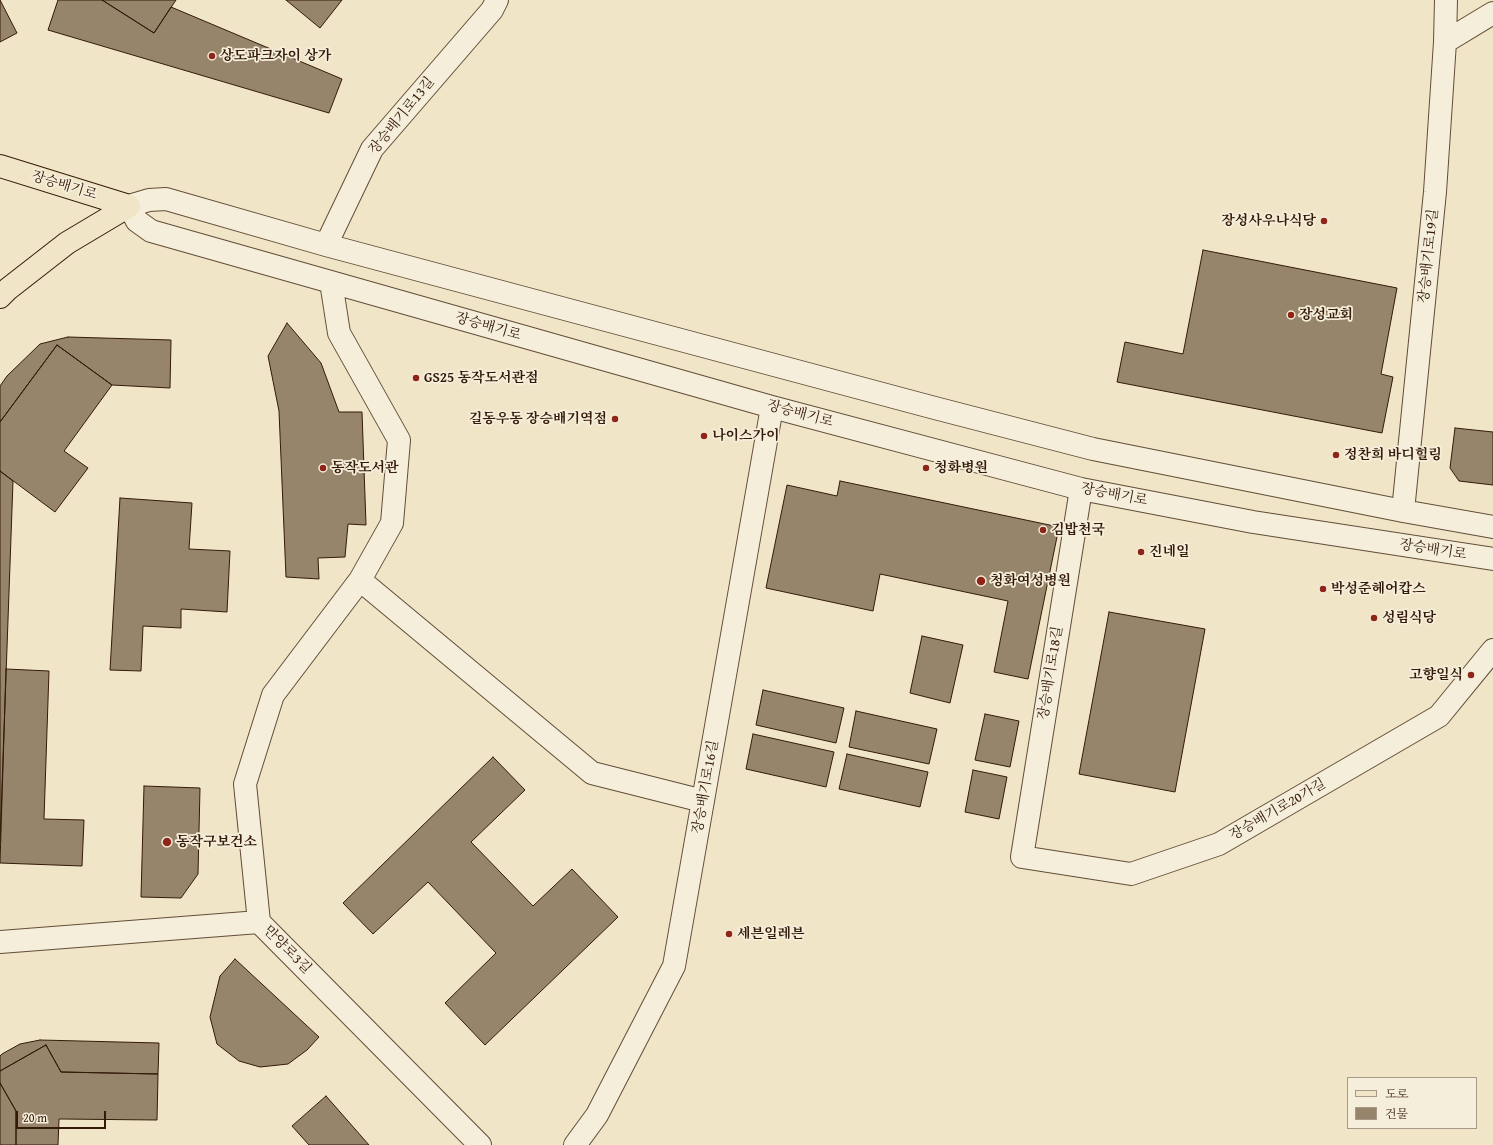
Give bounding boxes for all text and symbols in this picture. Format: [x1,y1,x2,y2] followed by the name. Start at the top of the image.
[220,48,331,64] place label: 상도파크자이 상가
[207,51,217,61] marker: 상도파크자이 상가
[366,74,438,158] street label: 장승배기로13길
[29,168,99,204] street label: 장승배기로
[1416,208,1442,304] street label: 장승배기로19길
[1221,213,1316,229] place label: 장성사우나식당
[1319,216,1329,226] marker: 장성사우나식당
[1299,307,1353,323] place label: 장성교회
[453,310,523,344] street label: 장승배기로
[1286,310,1296,320] marker: 장성교회
[424,370,539,386] place label: GS25 동작도서관점
[411,373,421,383] marker: GS25 동작도서관점
[765,397,835,431] street label: 장승배기로
[469,411,607,427] place label: 길동우동 장승배기역점
[610,414,620,424] marker: 길동우동 장승배기역점
[712,428,780,444] place label: 나이스가이
[699,431,709,441] marker: 나이스가이
[1344,447,1442,463] place label: 정찬희 바디힐링
[1331,450,1341,460] marker: 정찬희 바디힐링
[331,460,399,476] place label: 동작도서관
[934,460,988,476] place label: 청화병원
[318,463,328,473] marker: 동작도서관
[921,463,931,473] marker: 청화병원
[1079,480,1149,510] street label: 장승배기로
[1051,522,1105,538] place label: 김밥천국
[1038,525,1048,535] marker: 김밥천국
[1398,536,1468,564] street label: 장승배기로
[1149,544,1190,560] place label: 진네일
[1136,547,1146,557] marker: 진네일
[990,573,1071,589] place label: 청화여성병원
[975,575,987,587] marker: 청화여성병원
[1331,581,1426,597] place label: 박성준헤어캅스
[1318,584,1328,594] marker: 박성준헤어캅스
[1382,610,1436,626] place label: 성림식당
[1369,613,1379,623] marker: 성림식당
[1035,625,1067,721] street label: 장승배기로18길
[1409,667,1463,683] place label: 고향일식
[1466,670,1476,680] marker: 고향일식
[690,739,722,835] street label: 장승배기로16길
[1227,776,1329,844] street label: 장승배기로20가길
[176,834,257,850] place label: 동작구보건소
[161,836,173,848] marker: 동작구보건소
[260,923,314,977] street label: 만양로3길
[737,926,805,942] place label: 세븐일레븐
[724,929,734,939] marker: 세븐일레븐
[1347,1077,1477,1129] legend
[1385,1085,1408,1102] text: 도로
[18,1103,108,1129] scale bar
[1385,1105,1408,1122] text: 건물
[23,1109,47,1126] text: 20 m

